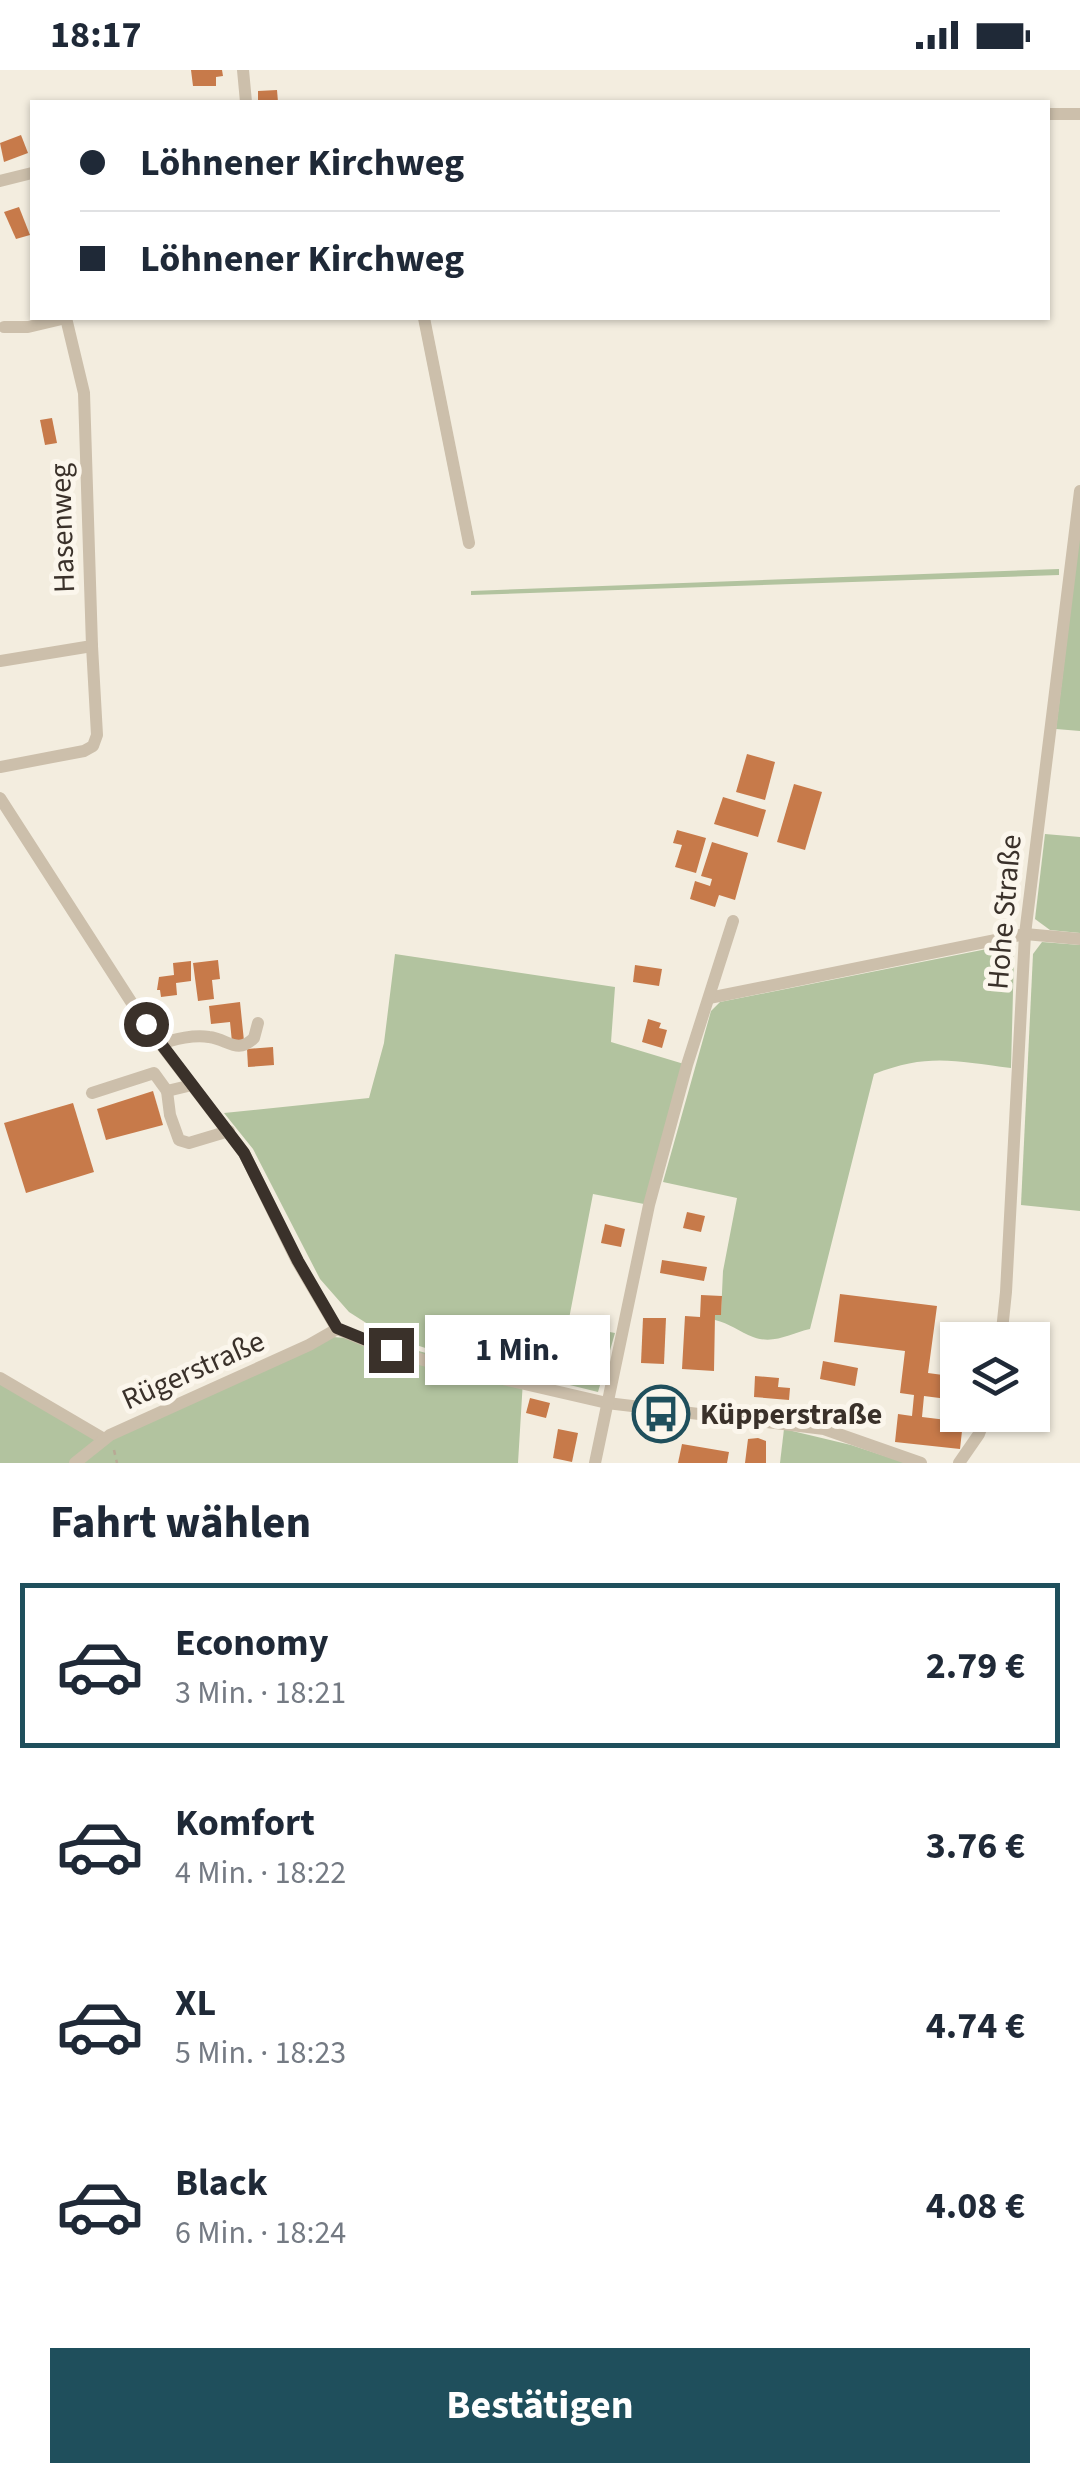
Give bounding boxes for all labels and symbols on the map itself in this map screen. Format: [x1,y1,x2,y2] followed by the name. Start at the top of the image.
[39,462,86,594] street label: Hasenweg
[976,833,1033,991] street label: Hohe Straße
[124,1002,169,1047] route start
[426,1315,611,1385] callout: 1 Min.
[115,1320,272,1421] street label: Rügerstraße
[369,1328,414,1373] route end
[631,1384,691,1444] bus stop icon: Küpperstraße
[700,1393,882,1436] place label: Küpperstraße

